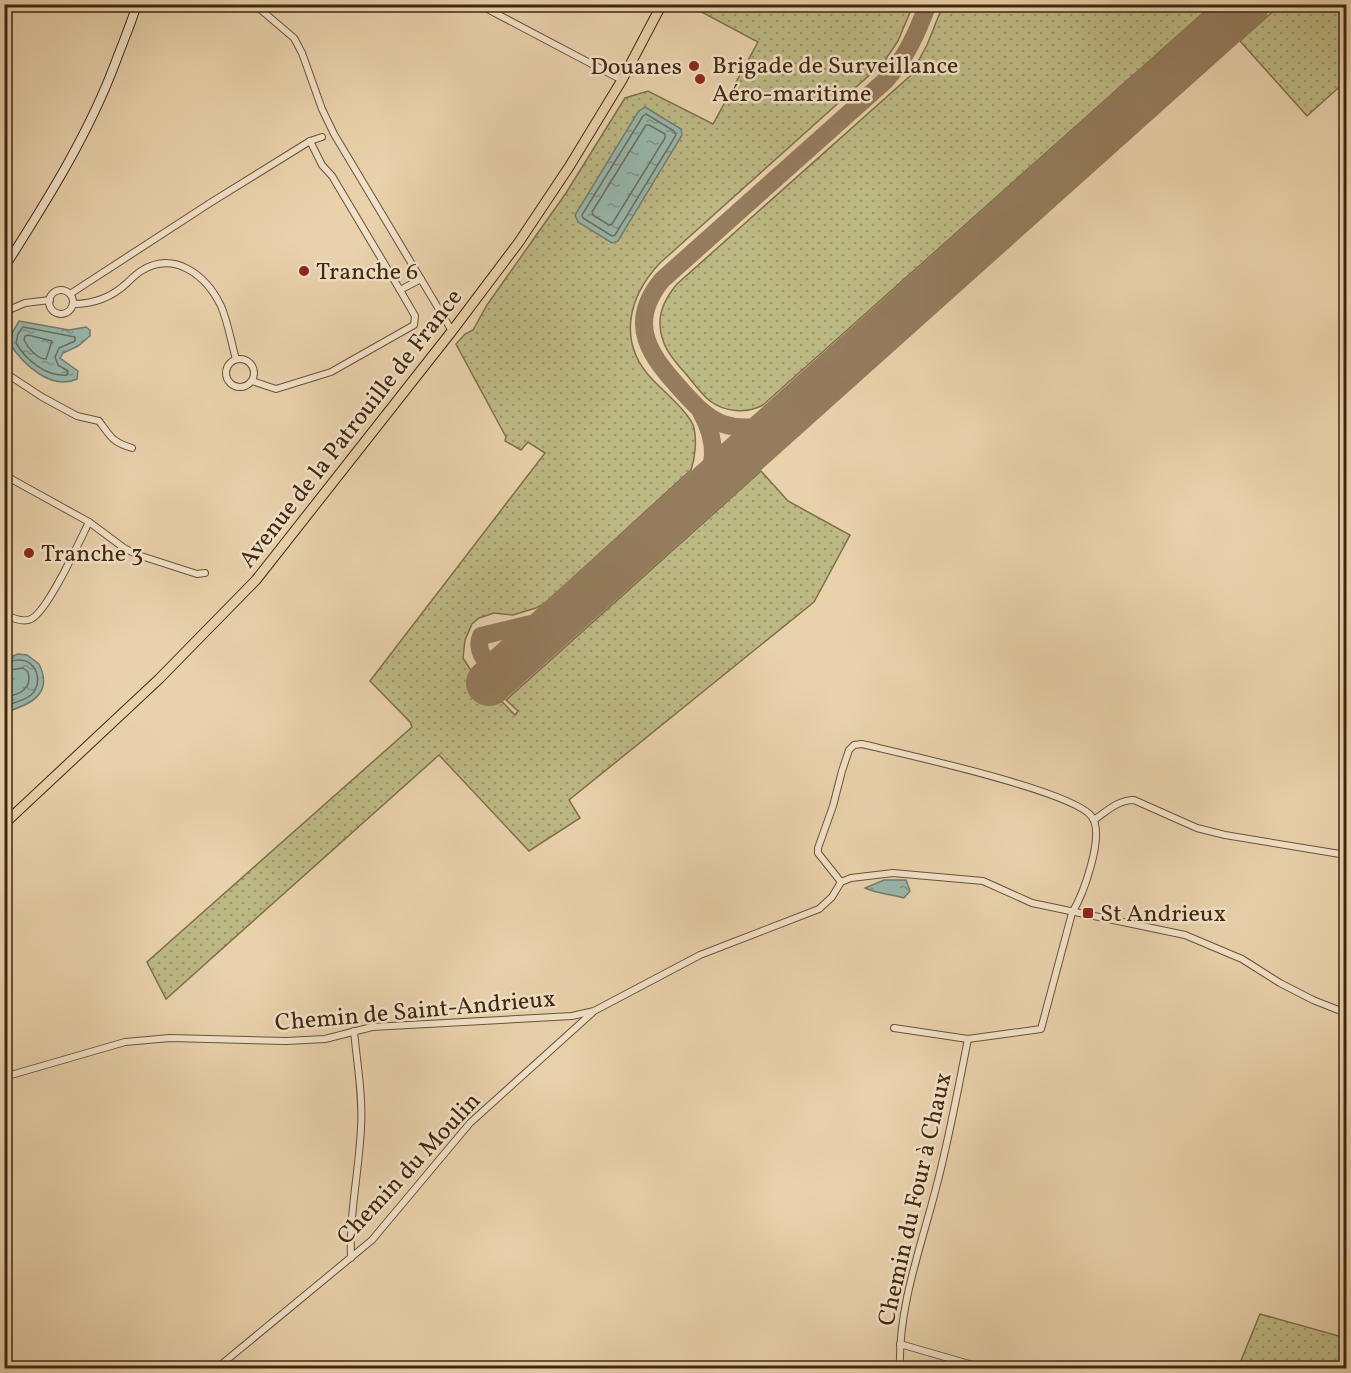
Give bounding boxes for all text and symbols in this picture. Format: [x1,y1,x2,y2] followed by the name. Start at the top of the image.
[712,50,958,112] place label: Brigade de Surveillance Aéro-maritime
[590,51,682,85] place label: Douanes
[687,59,701,73] marker: Douanes
[693,72,707,86] marker: Brigade de Surveillance Aéro-maritime
[316,256,418,290] place label: Tranche 6
[297,264,311,278] marker: Tranche 6
[232,282,471,576] street label: Avenue de la Patrouille de France
[41,538,143,572] place label: Tranche 3
[22,546,36,560] marker: Tranche 3
[1100,898,1226,932] place label: St Andrieux
[1081,906,1095,920] marker: St Andrieux
[274,983,557,1041] street label: Chemin de Saint-Andrieux
[870,1069,962,1329] street label: Chemin du Four à Chaux
[330,1085,489,1253] street label: Chemin du Moulin

